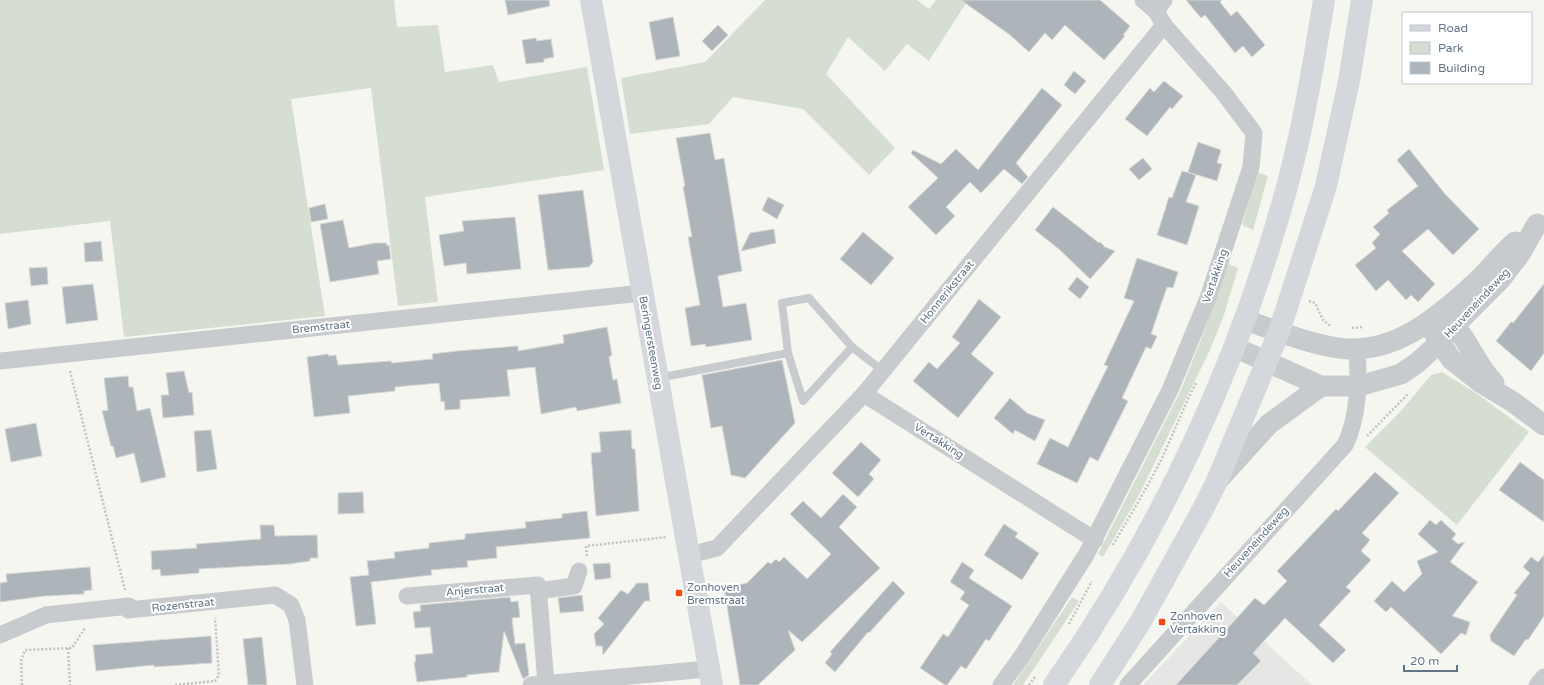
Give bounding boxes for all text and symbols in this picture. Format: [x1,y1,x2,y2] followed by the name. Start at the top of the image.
[1402,12,1532,84] legend
[1438,21,1468,35] text: Road
[1438,41,1464,55] text: Park
[1438,61,1485,75] text: Building
[1200,247,1230,305] street label: Vertakking
[918,258,976,326] street label: Honnerikstraat
[1441,265,1513,340] street label: Heuveneindeweg
[636,295,666,391] street label: Beringersteenweg
[291,318,351,336] street label: Bremstraat
[912,421,966,461] street label: Vertakking
[1221,504,1291,580] street label: Heuveneindeweg
[445,581,505,599] street label: Anjerstraat
[687,581,745,607] place label: Zonhoven Bremstraat
[674,588,684,598] marker: Zonhoven Bremstraat
[151,595,215,615] street label: Rozenstraat
[1170,610,1226,636] place label: Zonhoven Vertakking
[1157,617,1167,627] marker: Zonhoven Vertakking
[1404,647,1457,673] scale bar
[1410,654,1439,668] text: 20 m

